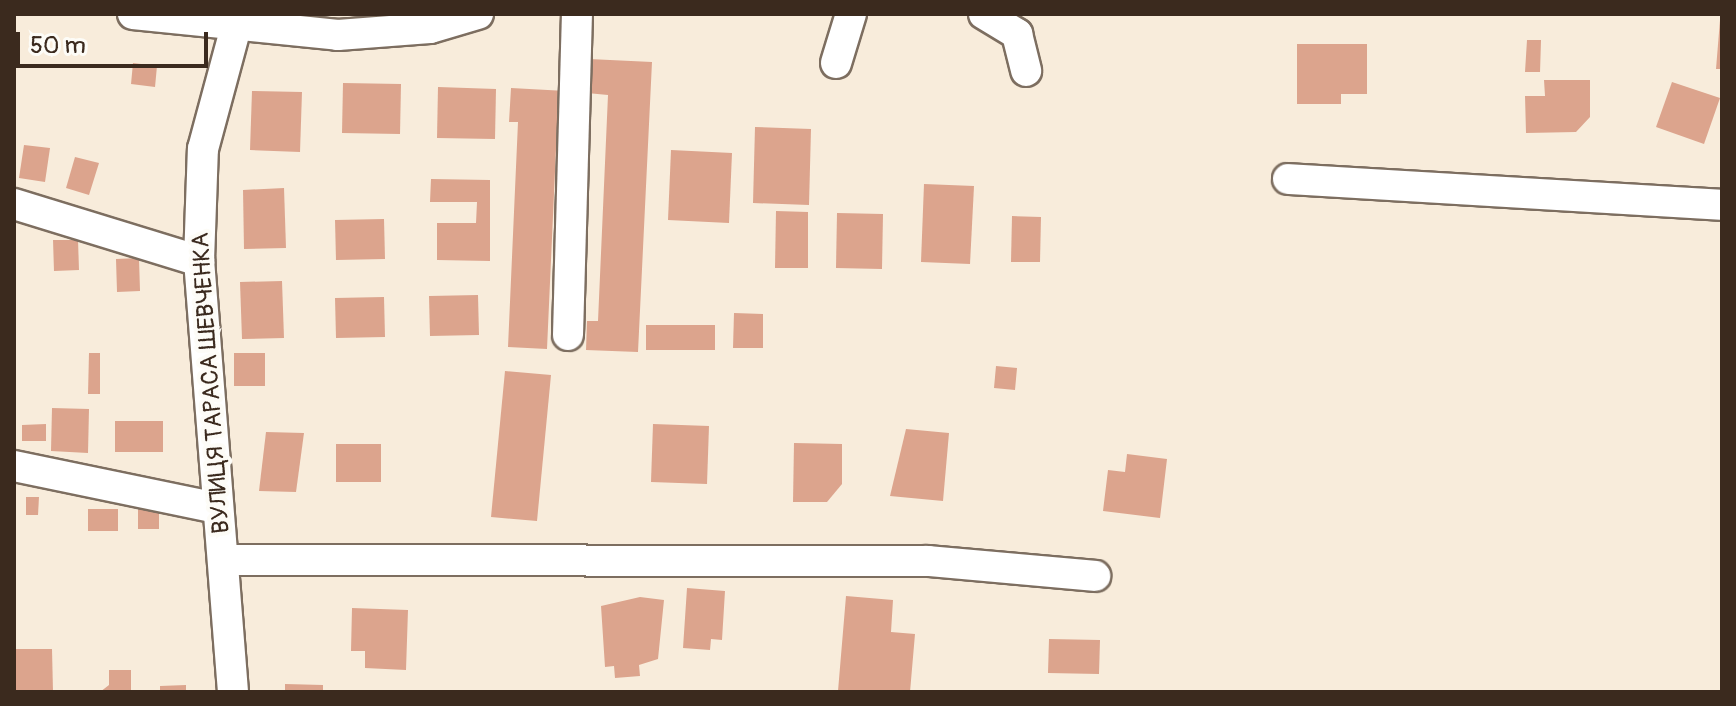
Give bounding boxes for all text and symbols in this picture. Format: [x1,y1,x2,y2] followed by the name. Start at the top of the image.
[20,16,212,66] scale bar
[30,31,86,60] text: 50 m
[186,231,236,535] street label: ВУЛИЦЯ ТАРАСА ШЕВЧЕНКА

